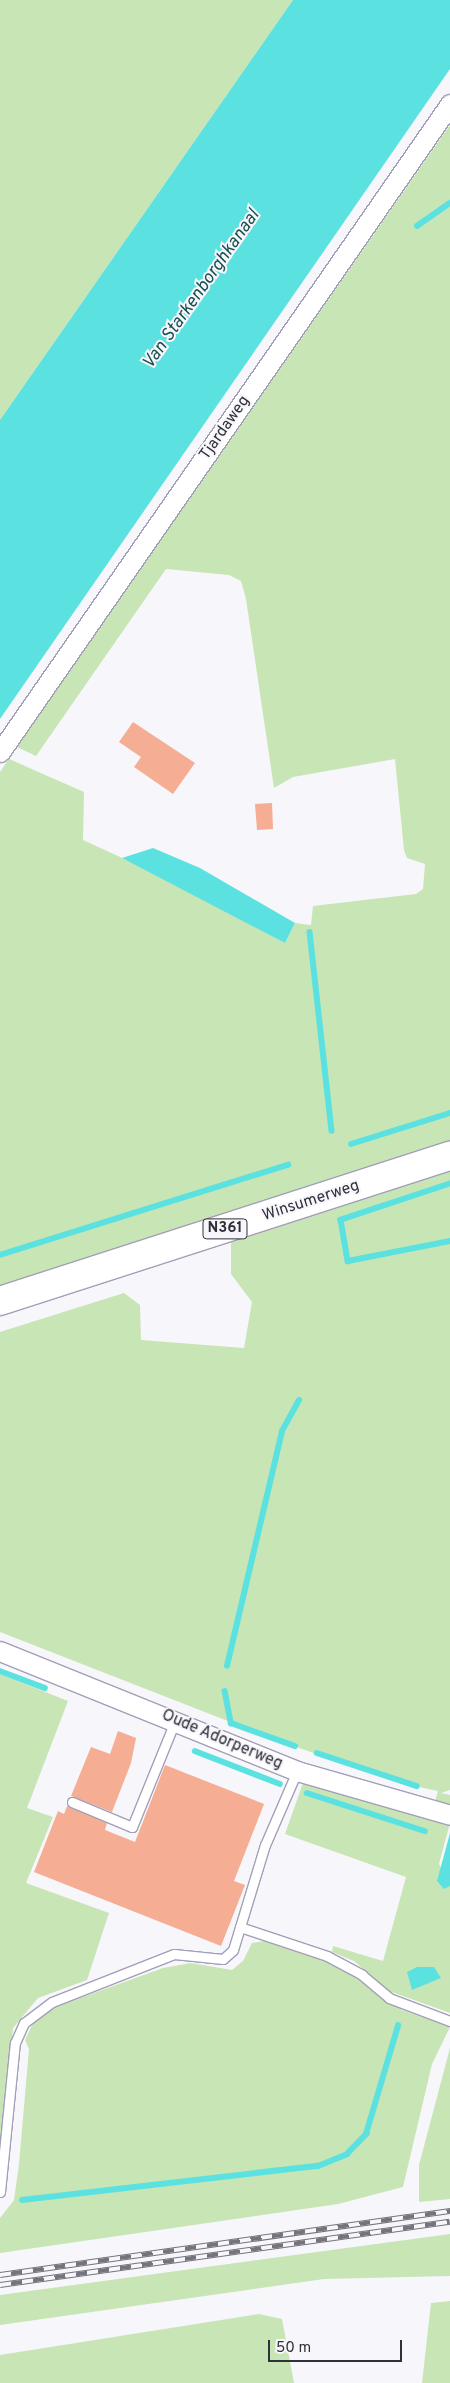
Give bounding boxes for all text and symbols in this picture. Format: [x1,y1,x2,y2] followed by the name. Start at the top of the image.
[139,206,265,374] water label: Van Starkenborghkanaal
[196,392,254,464] street label: Tjardaweg
[260,1176,362,1226] street label: Winsumerweg
[202,1216,248,1242] road number: N361
[158,1706,286,1774] street label: Oude Adorperweg
[270,2330,404,2362] scale bar
[276,2339,311,2358] text: 50 m

